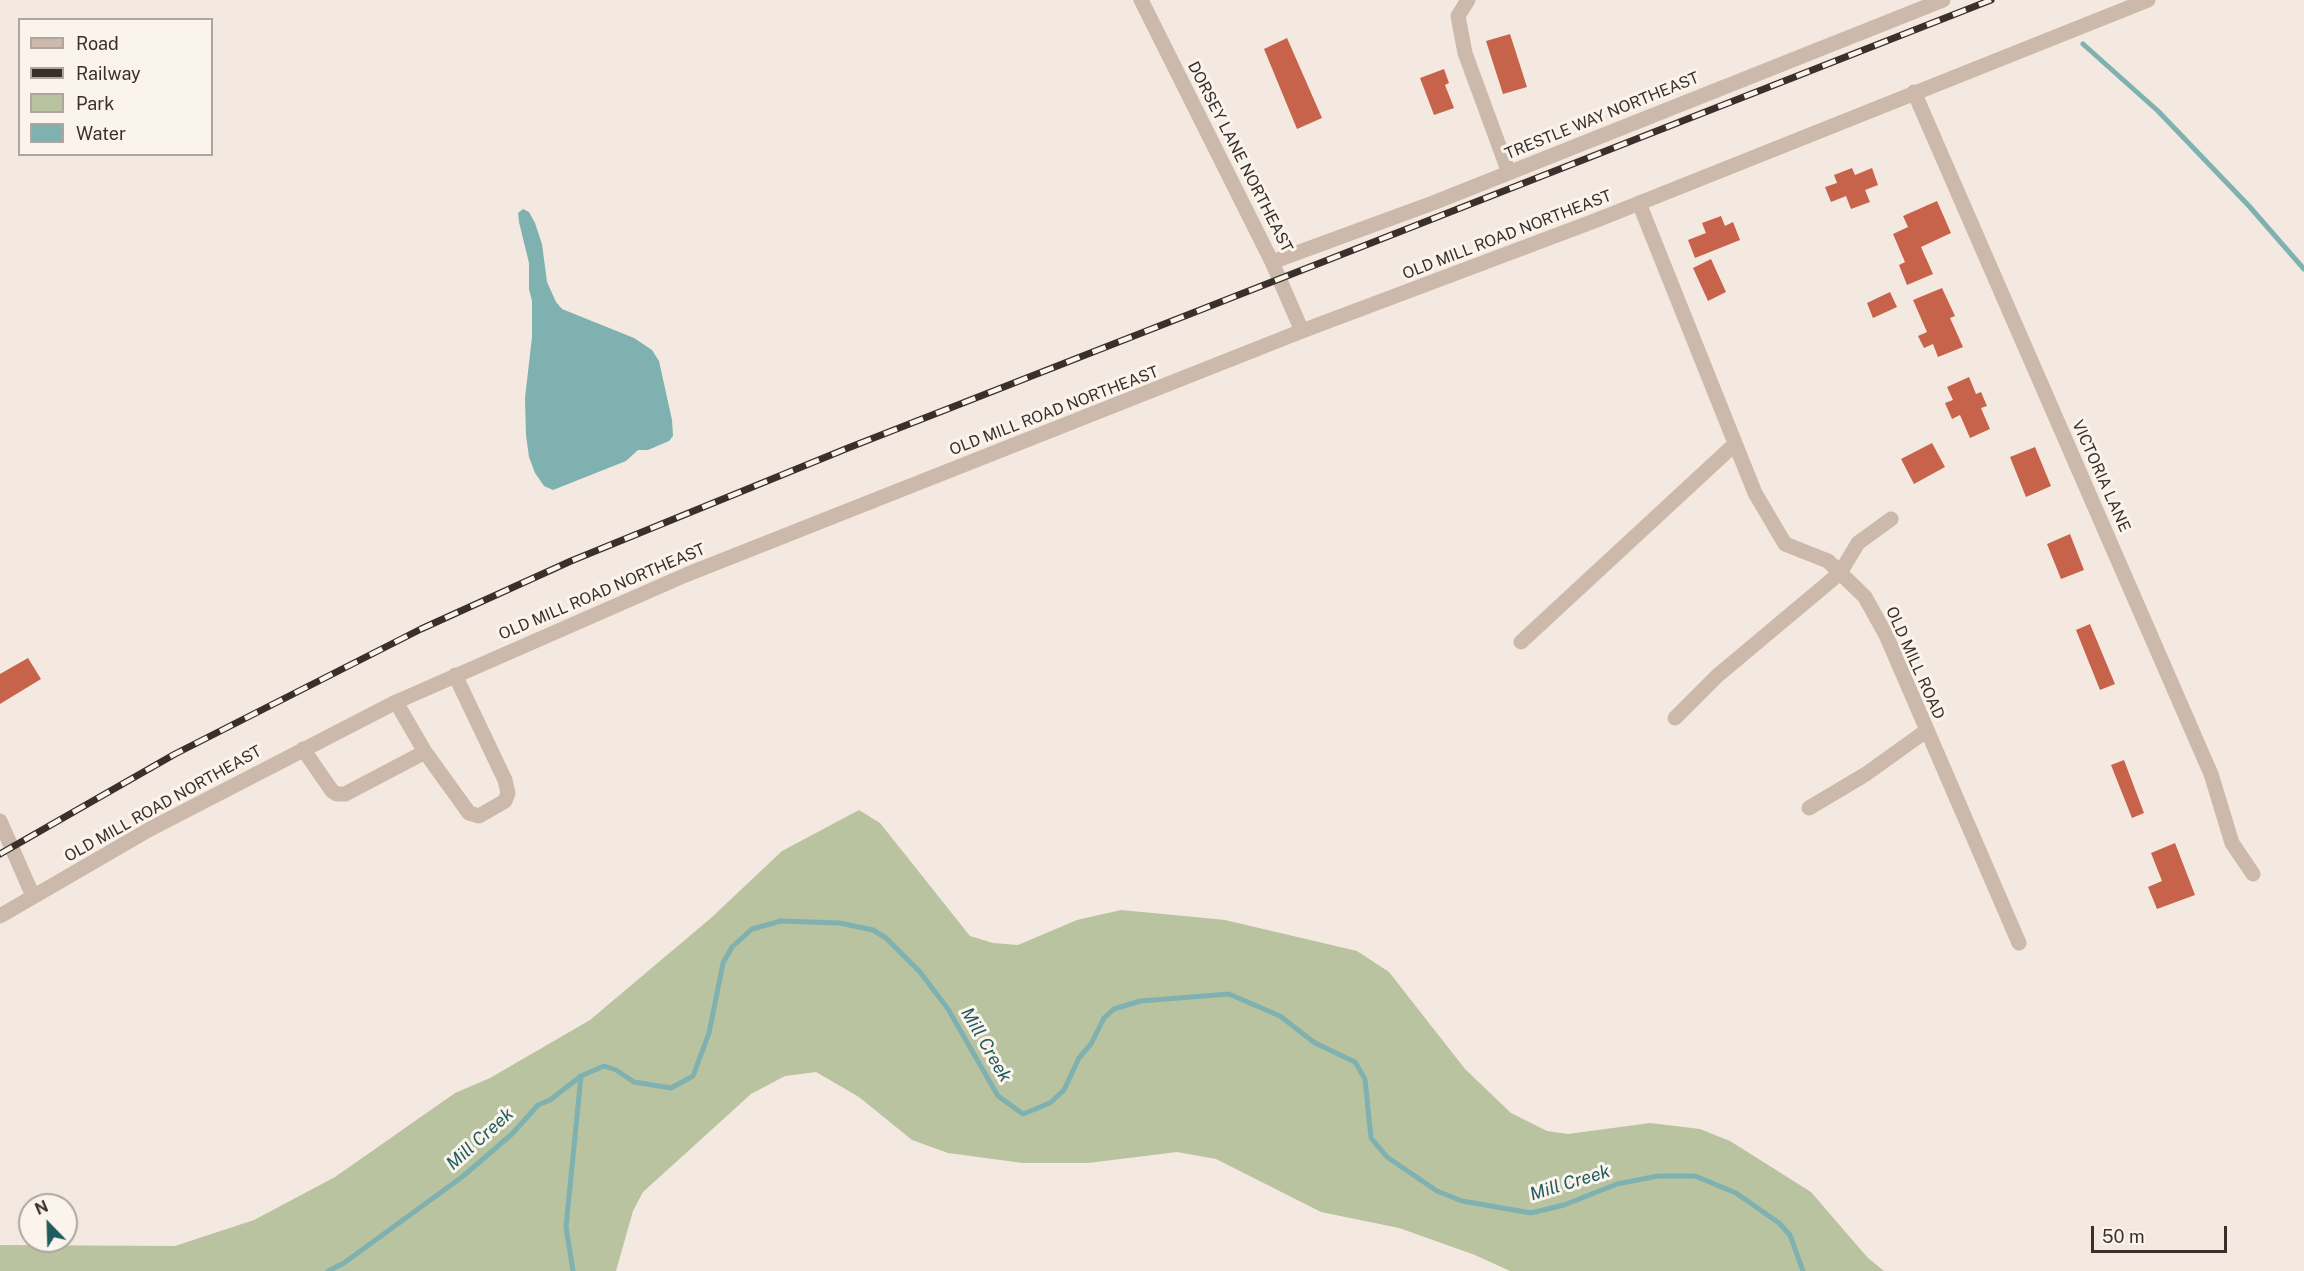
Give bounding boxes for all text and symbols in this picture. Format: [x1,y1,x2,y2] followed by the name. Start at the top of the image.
[18,18,213,156] legend
[76,33,119,54] text: Road
[1183,58,1297,256] street label: DORSEY LANE NORTHEAST
[76,63,141,84] text: Railway
[1502,68,1702,164] street label: TRESTLE WAY NORTHEAST
[76,93,114,114] text: Park
[76,123,126,144] text: Water
[1400,186,1614,284] street label: OLD MILL ROAD NORTHEAST
[947,362,1161,460] street label: OLD MILL ROAD NORTHEAST
[2068,417,2134,535] street label: VICTORIA LANE
[496,540,708,644] street label: OLD MILL ROAD NORTHEAST
[1882,604,1948,722] street label: OLD MILL ROAD
[61,742,265,866] street label: OLD MILL ROAD NORTHEAST
[956,1004,1016,1086] water label: Mill Creek
[442,1103,518,1175] water label: Mill Creek
[1527,1161,1613,1205] water label: Mill Creek
[18,1193,78,1253] north arrow
[32,1197,51,1219] text: N
[2094,1214,2230,1252] scale bar
[2102,1226,2145,1247] text: 50 m

